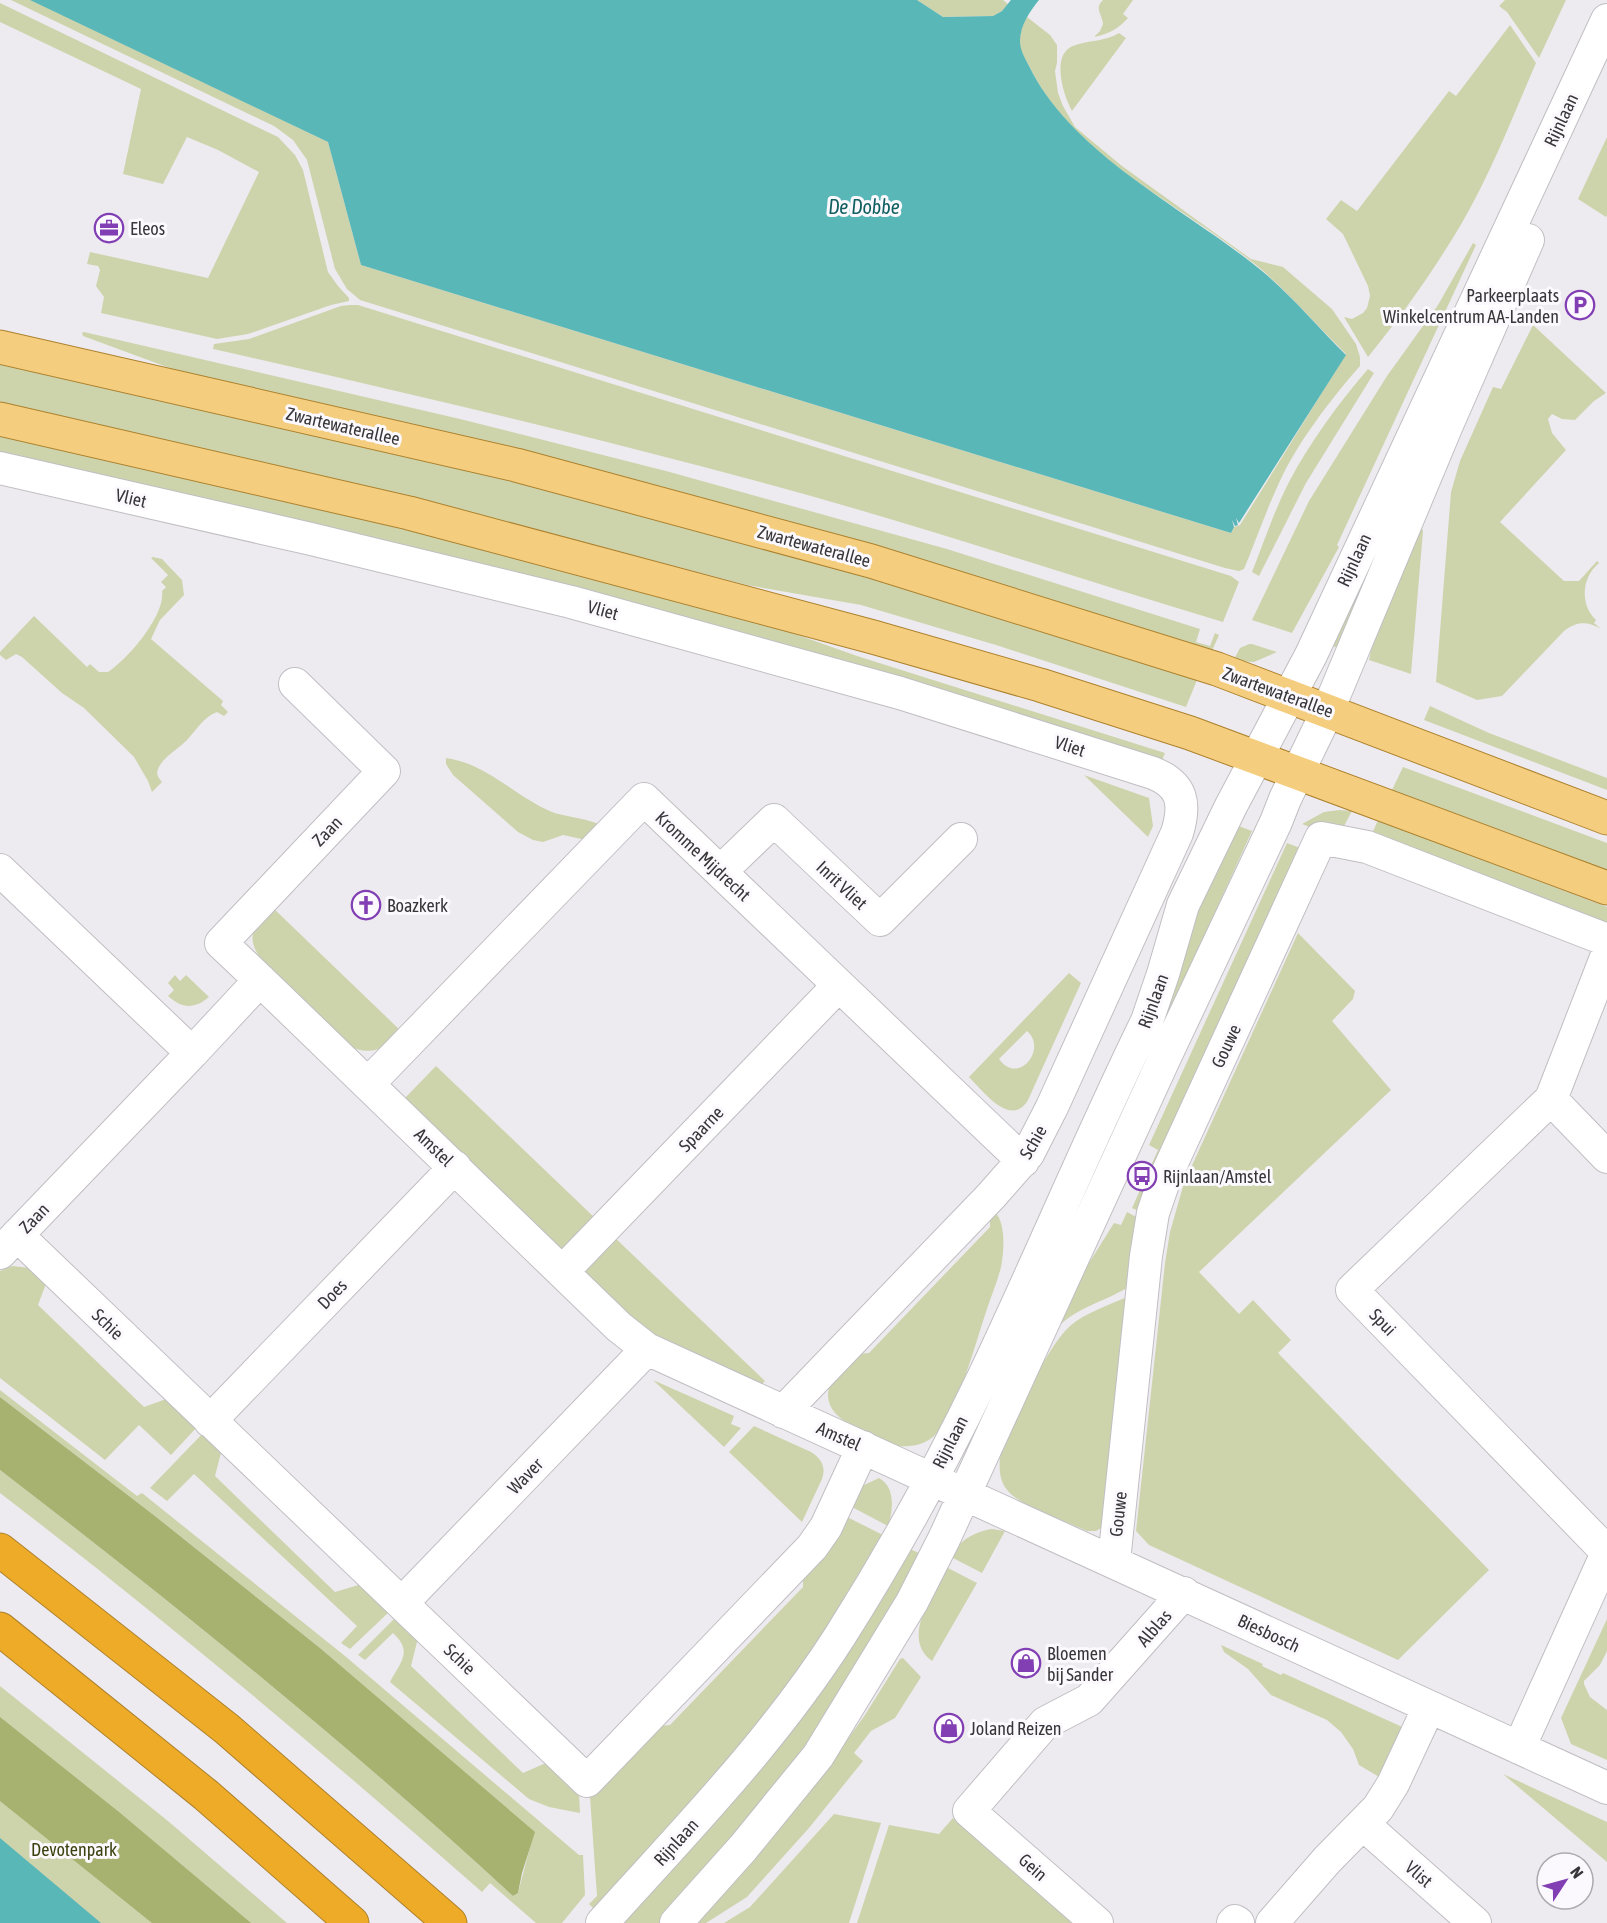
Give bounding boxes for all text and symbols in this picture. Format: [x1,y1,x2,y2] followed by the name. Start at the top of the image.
[1540,90,1582,150] street label: Rijnlaan
[828,195,900,218] water label: De Dobbe
[93,212,125,244] office icon: Eleos
[130,218,165,239] place label: Eleos
[1383,285,1559,327] place label: Parkeerplaats Winkelcentrum AA-Landen
[1564,289,1596,321] parking icon: Parkeerplaats Winkelcentrum AA-Landen
[284,403,402,449] street label: Zwartewaterallee
[113,484,149,512] street label: Vliet
[755,521,873,571] street label: Zwartewaterallee
[1333,530,1375,590] street label: Rijnlaan
[585,596,621,624] street label: Vliet
[1220,662,1336,722] street label: Zwartewaterallee
[1052,731,1088,761] street label: Vliet
[651,807,755,905] street label: Kromme Mijdrecht
[308,812,346,850] street label: Zaan
[812,856,872,914] street label: Inrit Vliet
[350,889,382,921] church icon: Boazkerk
[387,895,448,916] place label: Boazkerk
[1134,971,1172,1031] street label: Rijnlaan
[1207,1021,1245,1071] street label: Gouwe
[674,1102,728,1156] street label: Spaarne
[1015,1121,1051,1163] street label: Schie
[410,1123,458,1171] street label: Amstel
[1126,1160,1158,1192] bus stop icon: Rijnlaan/Amstel
[1163,1166,1272,1187] place label: Rijnlaan/Amstel
[15,1199,53,1237] street label: Zaan
[313,1275,351,1313] street label: Does
[88,1304,128,1344] street label: Schie
[1365,1304,1401,1340] street label: Spui
[928,1412,972,1472] street label: Rijnlaan
[814,1417,865,1455] street label: Amstel
[503,1453,547,1498] street label: Waver
[1105,1490,1131,1538] street label: Gouwe
[1132,1605,1176,1651] street label: Alblas
[1235,1610,1303,1656] street label: Biesbosch
[440,1639,480,1679] street label: Schie
[1047,1643,1114,1685] place label: Bloemen bij Sander
[1010,1647,1042,1679] shop icon: Bloemen bij Sander
[933,1712,965,1744] shop icon: Joland Reizen
[970,1718,1062,1739] place label: Joland Reizen
[649,1814,703,1870] street label: Rijnlaan
[31,1839,117,1860] park label: Devotenpark
[1015,1849,1051,1885] street label: Gein
[1535,1851,1595,1911] north arrow
[1401,1856,1437,1892] street label: Vlist
[1567,1863,1587,1881] text: N

